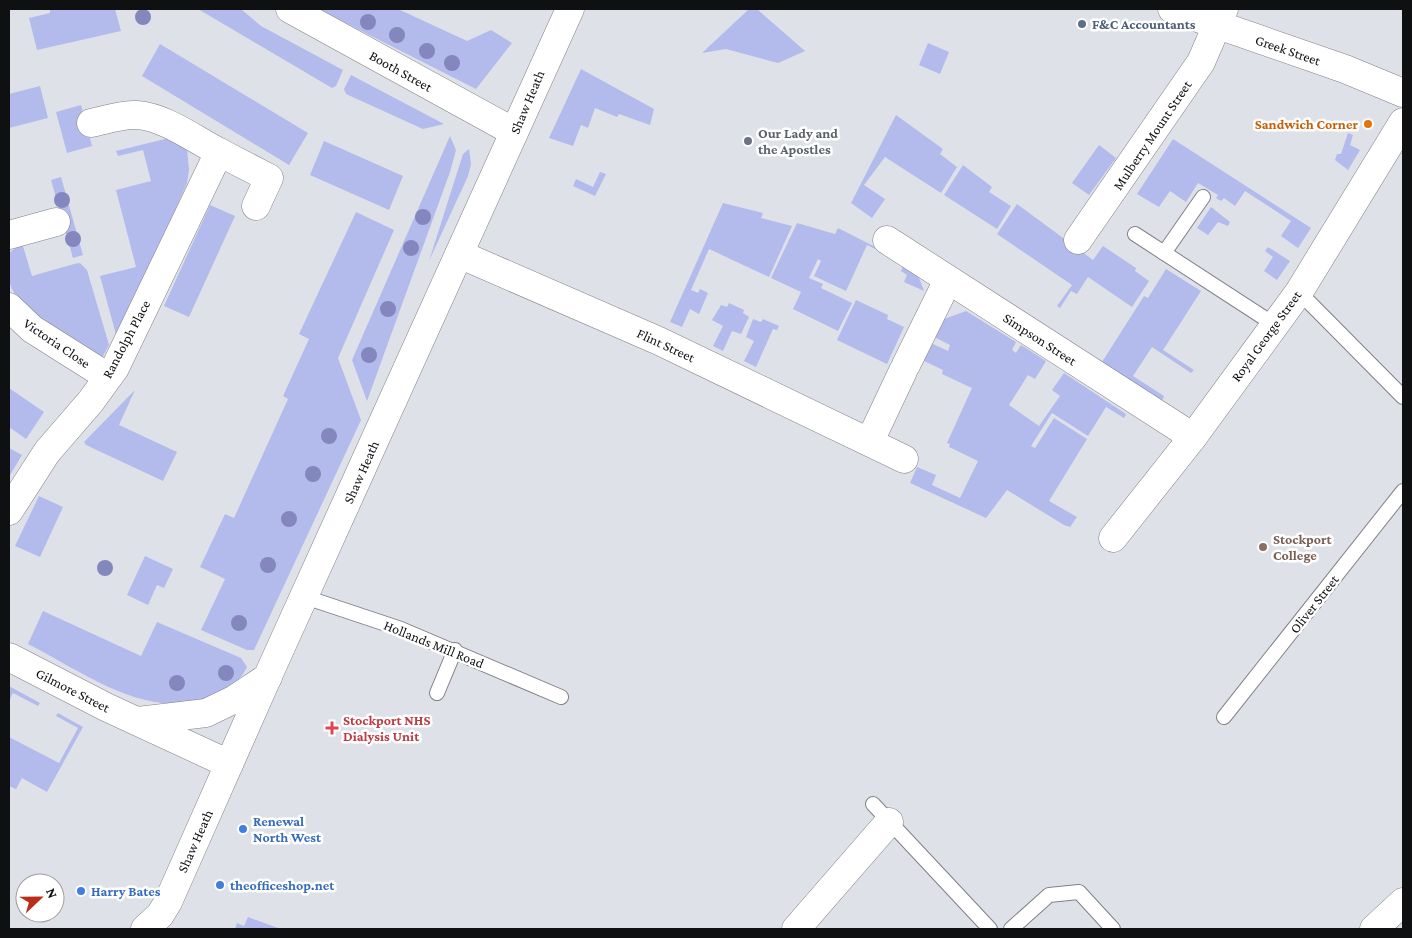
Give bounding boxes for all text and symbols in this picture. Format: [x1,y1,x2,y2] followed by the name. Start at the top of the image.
[1092,16,1196,32] place label: F&C Accountants
[1076,18,1088,30] marker: F&C Accountants
[1253,31,1323,69] street label: Greek Street
[367,47,435,95] street label: Booth Street
[506,67,548,136] street label: Shaw Heath
[1109,77,1195,193] street label: Mulberry Mount Street
[1255,116,1358,132] place label: Sandwich Corner
[1362,118,1374,130] marker: Sandwich Corner
[758,125,838,157] place label: Our Lady and the Apostles
[742,135,754,147] marker: Our Lady and the Apostles
[1228,287,1305,385] street label: Royal George Street
[99,297,153,381] street label: Randolph Place
[1000,309,1080,369] street label: Simpson Street
[21,315,93,371] street label: Victoria Close
[635,325,698,365] street label: Flint Street
[340,438,382,506] street label: Shaw Heath
[1273,531,1333,563] place label: Stockport College
[1257,541,1269,553] marker: Stockport College
[1286,571,1342,636] street label: Oliver Street
[382,617,487,672] street label: Hollands Mill Road
[33,665,113,716] street label: Gilmore Street
[343,712,430,744] place label: Stockport NHS Dialysis Unit
[325,721,339,735] marker: Stockport NHS Dialysis Unit
[174,807,216,875] street label: Shaw Heath
[253,813,322,845] place label: Renewal North West
[237,823,249,835] marker: Renewal North West
[15,873,65,923] north arrow
[230,877,335,893] place label: theofficeshop.net
[214,879,226,891] marker: theofficeshop.net
[91,883,161,899] place label: Harry Bates
[75,885,87,897] marker: Harry Bates
[43,886,61,901] text: N

